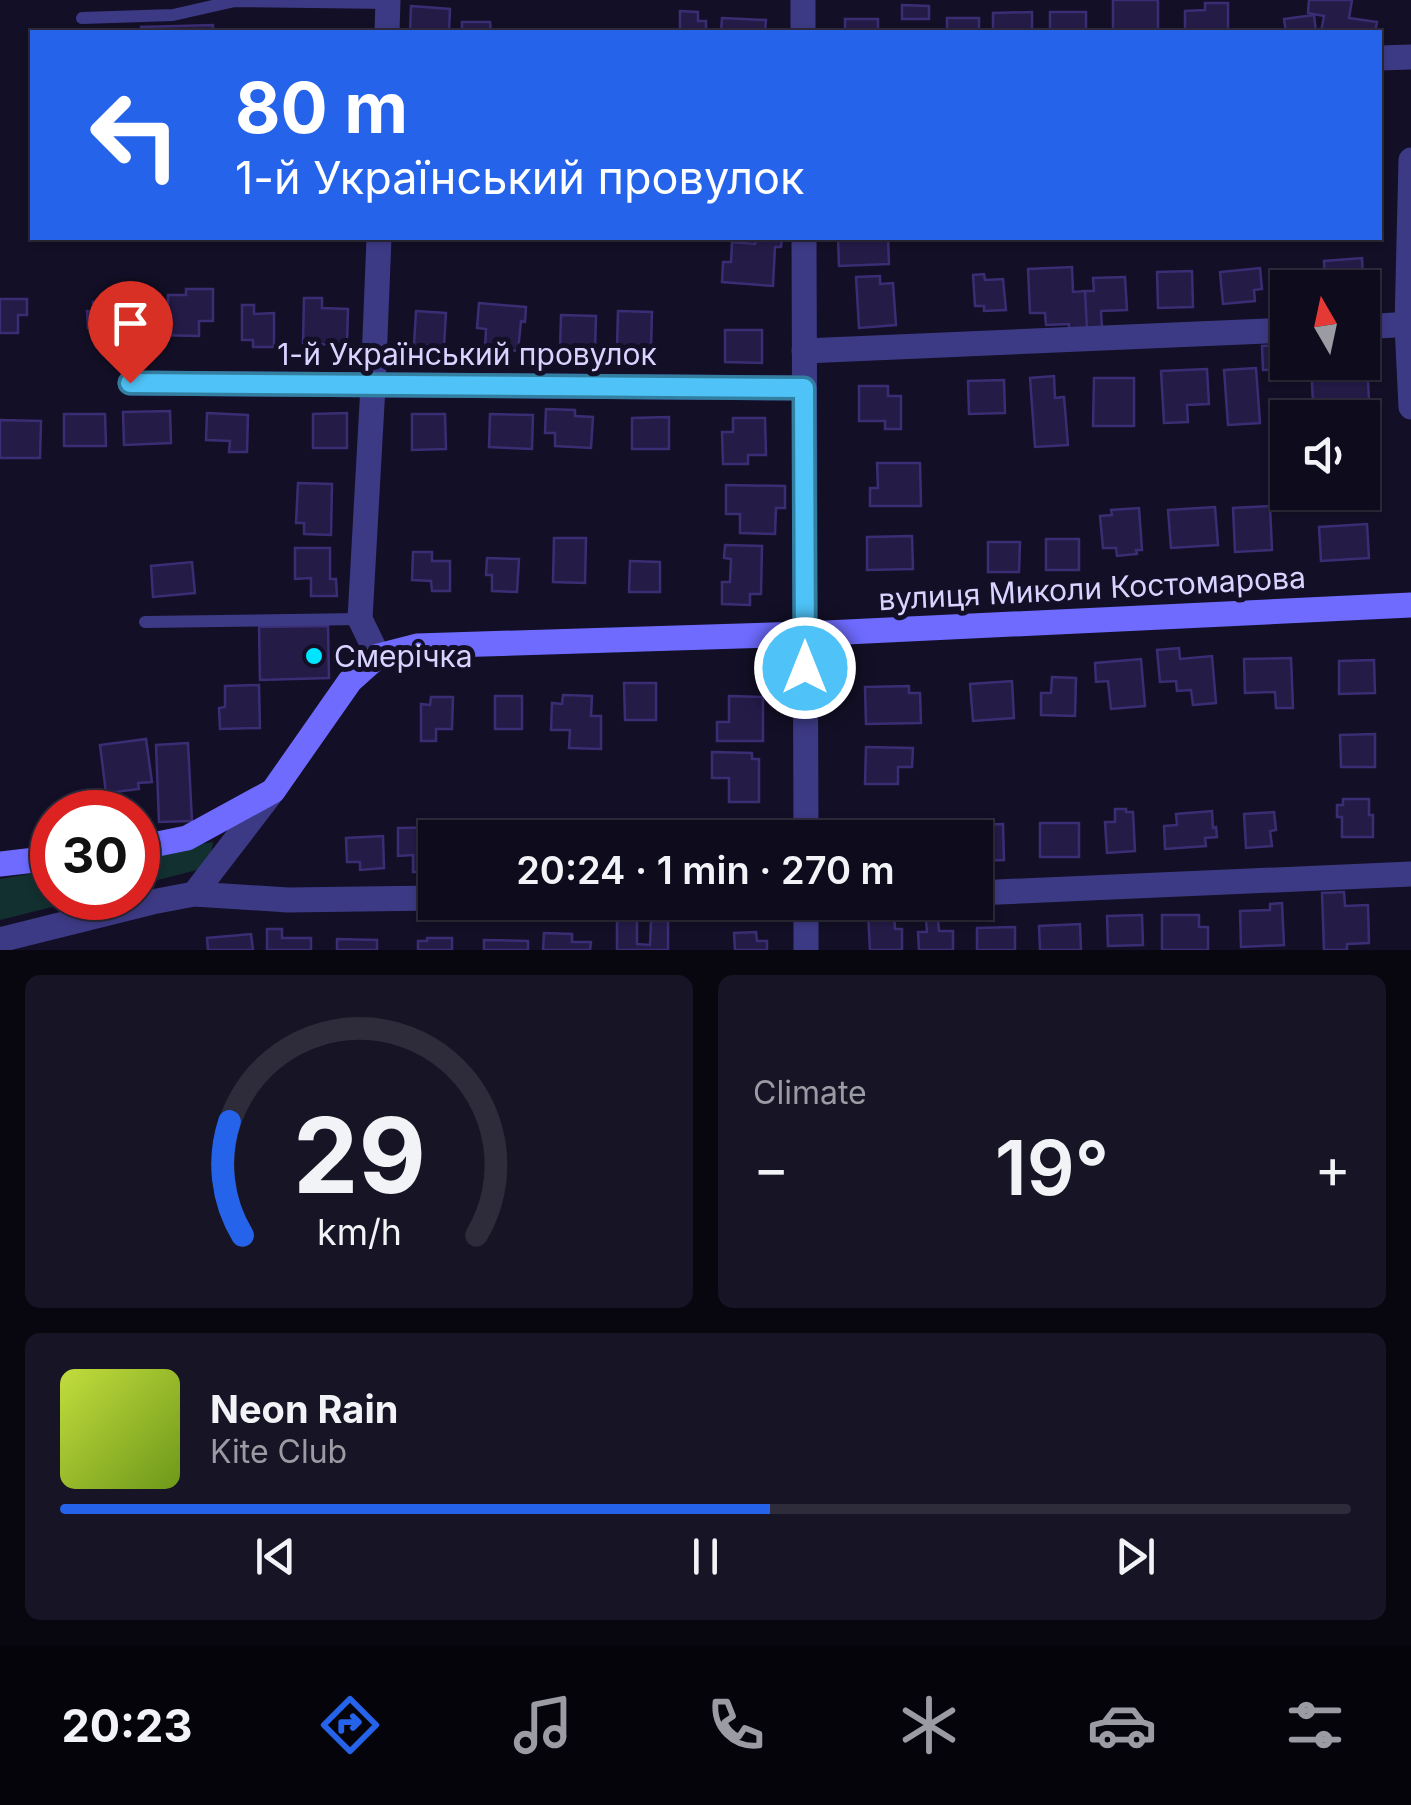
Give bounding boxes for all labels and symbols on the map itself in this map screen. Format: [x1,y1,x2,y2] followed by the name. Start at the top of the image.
[1270,270,1380,380] north arrow
[88,281,173,384] pin
[277,336,657,372] street label: 1-й Український провулок
[877,559,1307,617] street label: вулиця Миколи Костомарова
[753,616,857,720] position arrow
[334,638,473,674] place label: Смерічка
[303,645,325,667] marker: Смерічка
[30,790,160,920] speed limit sign: 30

